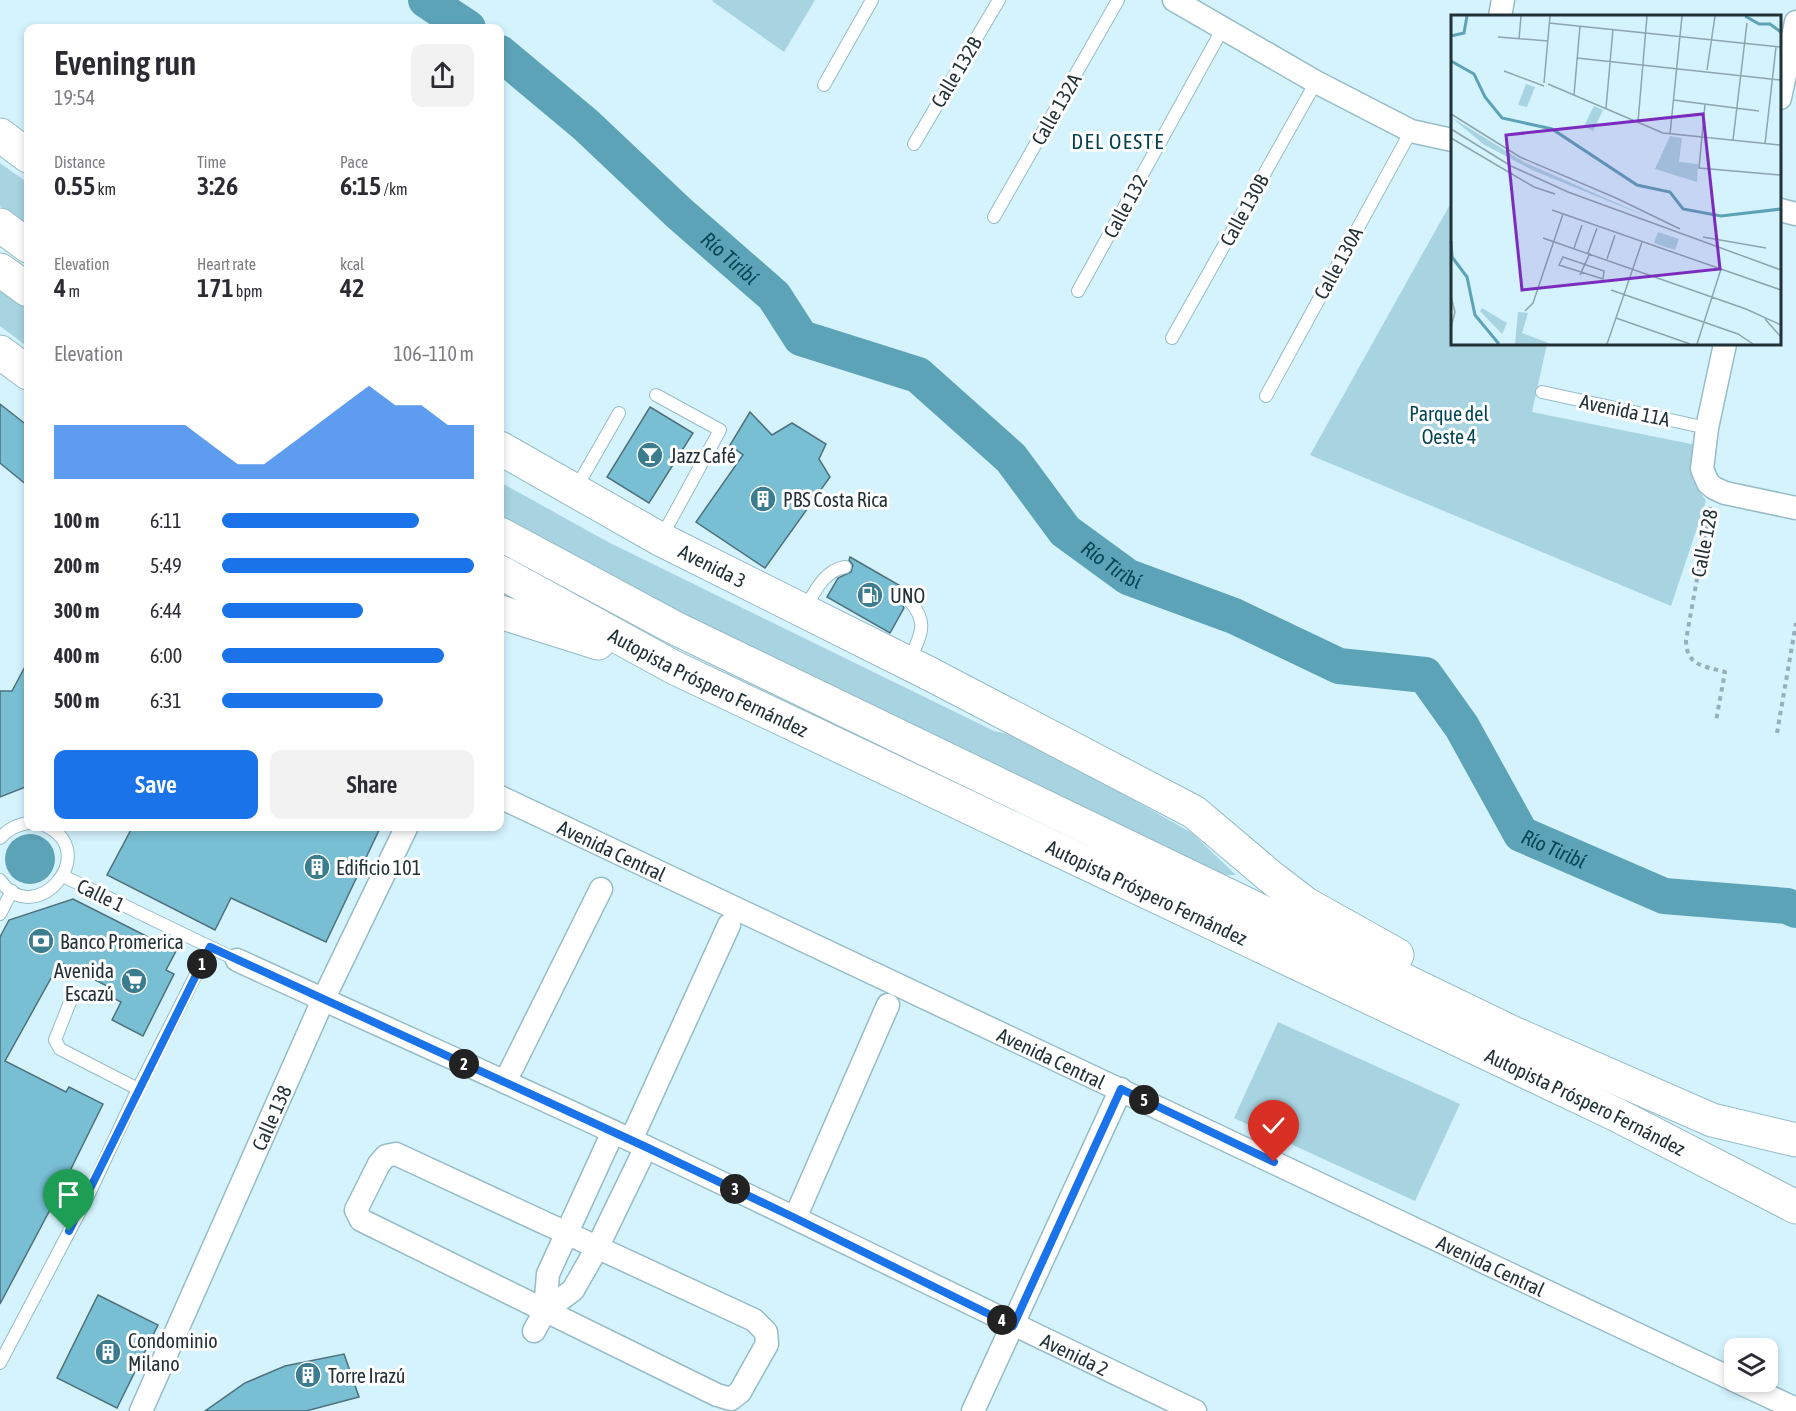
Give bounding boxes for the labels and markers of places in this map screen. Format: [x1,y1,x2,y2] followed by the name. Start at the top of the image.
[635,440,665,470] bar icon: Jazz Café
[670,444,736,467] place label: Jazz Café
[748,484,778,514] building icon: PBS Costa Rica
[783,488,888,511] place label: PBS Costa Rica
[855,580,885,610] fuel station icon: UNO
[890,584,925,607] place label: UNO
[302,852,332,882] building icon: Edificio 101
[336,856,421,879] place label: Edificio 101
[26,926,56,956] bank icon: Banco Promerica
[60,930,184,953] place label: Banco Promerica
[187,949,217,979] pin: 1
[54,959,114,1005] place label: Avenida Escazú
[119,966,149,996] supermarket icon: Avenida Escazú
[449,1049,479,1079] pin: 2
[1129,1085,1159,1115] pin: 5
[1248,1100,1299,1162] pin
[43,1169,94,1231] pin
[720,1174,750,1204] pin: 3
[987,1305,1017,1335] pin: 4
[128,1329,218,1375] place label: Condominio Milano
[93,1337,123,1367] building icon: Condominio Milano
[293,1360,323,1390] building icon: Torre Irazú
[328,1364,405,1387] place label: Torre Irazú

